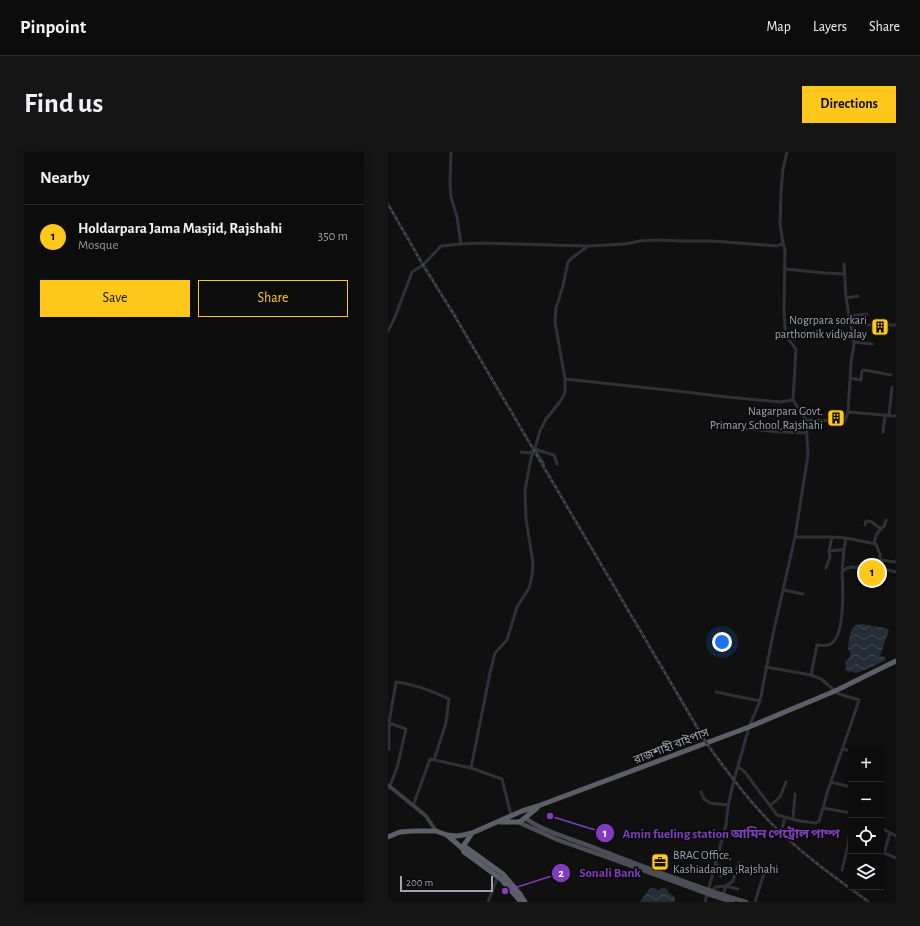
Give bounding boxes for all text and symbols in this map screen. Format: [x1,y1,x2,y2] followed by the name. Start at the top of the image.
[20,18,86,37] text: Pinpoint
[766,20,791,34] text: Map
[813,20,847,34] text: Layers
[869,20,900,34] text: Share
[802,86,896,123] button: Directions
[24,90,103,118] text: Find us
[40,169,90,186] text: Nearby
[78,221,282,236] text: Holdarpara Jama Masjid, Rajshahi
[51,230,55,243] text: 1
[318,230,348,243] text: 350 m
[78,239,118,252] text: Mosque
[40,280,190,317] button: Save
[198,280,348,317] button: Share
[775,314,867,341] place label: Nogrpara sorkari parthomik vidiyalay
[870,317,890,337] building icon: Nogrpara sorkari parthomik vidiyalay
[710,405,823,432] place label: Nagarpara Govt. Primary School,Rajshahi
[826,408,846,428] building icon: Nagarpara Govt. Primary School,Rajshahi
[859,558,885,588] pin: 1
[712,632,732,652] your location
[630,724,711,766] street label: রাজশাহী বাইপাস
[848,746,884,890] map controls
[848,746,884,782] button: +
[848,782,884,818] button: −
[848,818,884,854] button: locate
[595,821,848,846] callout: Amin fueling station আমিন পেট্রোল পাম্প
[622,826,840,841] text: Amin fueling station আমিন পেট্রোল পাম্প
[603,827,607,839] text: 1
[673,849,778,876] place label: BRAC Office, Kashiadanga ,Rajshahi
[650,852,670,872] office icon: BRAC Office, Kashiadanga ,Rajshahi
[848,854,884,890] button: layers
[551,860,648,885] callout: Sonali Bank
[558,867,564,879] text: 2
[579,867,641,880] text: Sonali Bank
[400,874,493,893] scale bar
[406,877,433,888] text: 200 m

